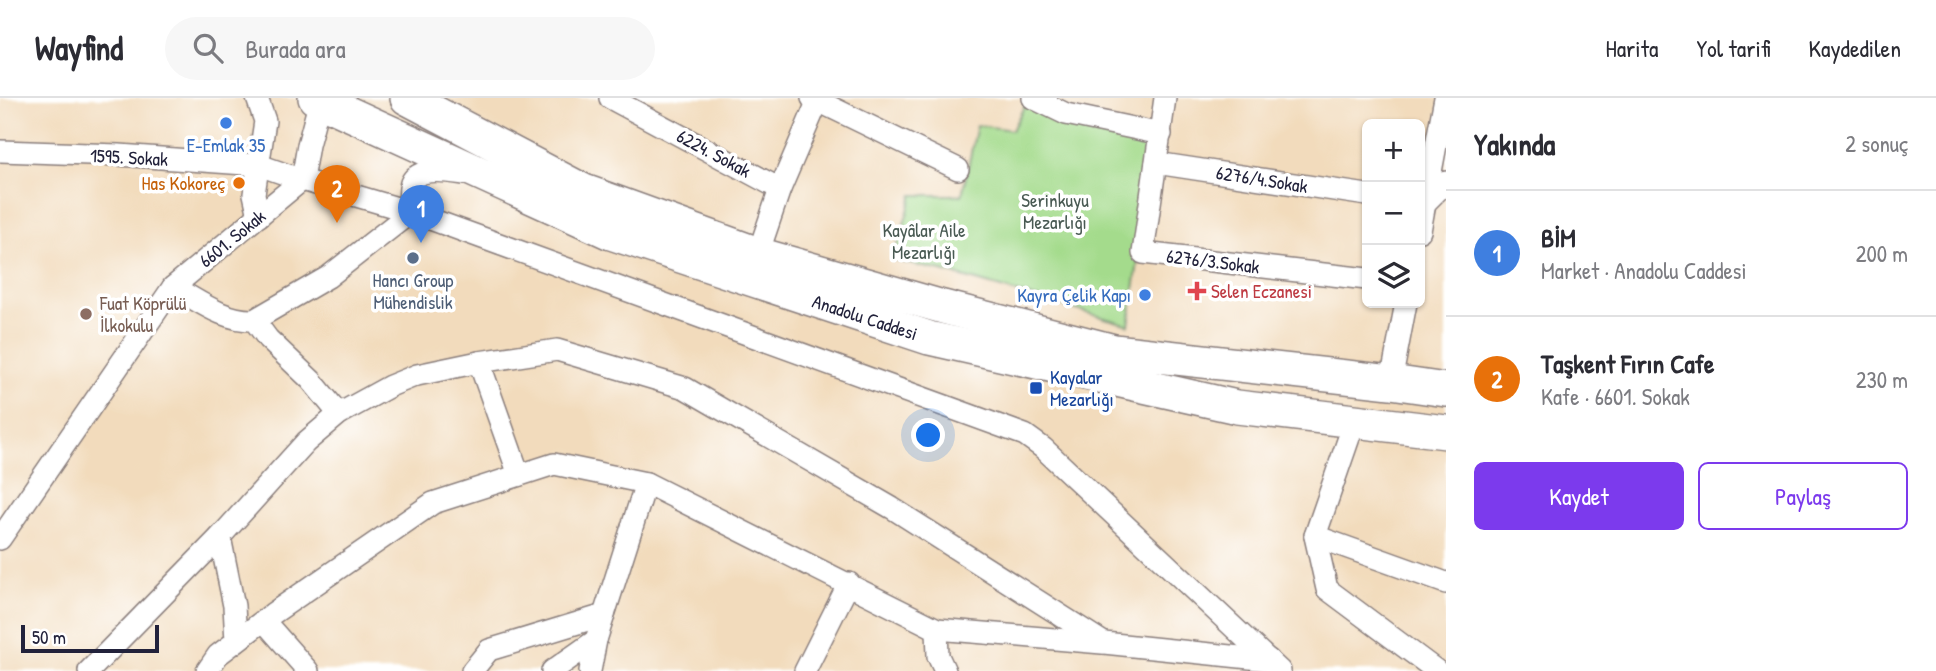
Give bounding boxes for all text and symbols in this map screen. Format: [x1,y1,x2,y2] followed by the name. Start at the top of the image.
[165,17,655,80] search box
[35,26,123,70] text: Wayfind
[189,29,227,67] icon: search
[245,31,346,66] text: Burada ara
[1605,32,1658,64] text: Harita
[1696,32,1770,64] text: Yol tarifi
[1808,32,1901,64] text: Kaydedilen
[218,115,234,131] marker: E-Emlak 35
[1362,119,1425,308] map controls
[1362,119,1425,182] button: +
[672,123,756,183] street label: 6224. Sokak
[1474,124,1555,164] text: Yakında
[1845,128,1908,159] text: 2 sonuç
[187,132,265,158] place label: E-Emlak 35
[89,142,169,172] street label: 1595. Sokak
[1214,159,1310,199] street label: 6276/4.Sokak
[314,165,360,223] pin: 2
[142,170,226,196] place label: Has Kokoreç
[231,175,247,191] marker: Has Kokoreç
[1362,182,1425,245] button: −
[398,185,444,243] pin: 1
[1021,187,1089,235] park label: Serinkuyu Mezarlığı
[193,203,271,273] street label: 6601. Sokak
[882,217,966,265] park label: Kayâlar Aile Mezarlığı
[1541,220,1576,255] text: BİM
[1493,238,1501,269] text: 1
[1856,238,1908,269] text: 200 m
[1165,242,1261,280] street label: 6276/3.Sokak
[1362,245,1425,308] button: layers
[405,250,421,266] marker: Hancı Group Mühendislik
[1541,255,1747,286] text: Market · Anadolu Caddesi
[373,267,453,315] place label: Hancı Group Mühendislik
[1211,278,1312,304] place label: Selen Eczanesi
[1017,282,1131,308] place label: Kayra Çelik Kapı
[1189,283,1205,299] marker: Selen Eczanesi
[1137,287,1153,303] marker: Kayra Çelik Kapı
[809,288,921,346] street label: Anadolu Caddesi
[99,290,187,338] place label: Fuat Köprülü İlkokulu
[78,306,94,322] marker: Fuat Köprülü İlkokulu
[1541,346,1714,381] text: Taşkent Fırın Cafe
[1050,364,1114,412] place label: Kayalar Mezarlığı
[1492,364,1502,395] text: 2
[1856,364,1908,395] text: 230 m
[1028,380,1044,396] marker: Kayalar Mezarlığı
[1541,381,1690,412] text: Kafe · 6601. Sokak
[911,418,945,452] your location
[1474,462,1684,530] button: Kaydet
[1698,462,1908,530] button: Paylaş
[21,622,159,654] scale bar
[32,624,66,650] text: 50 m

